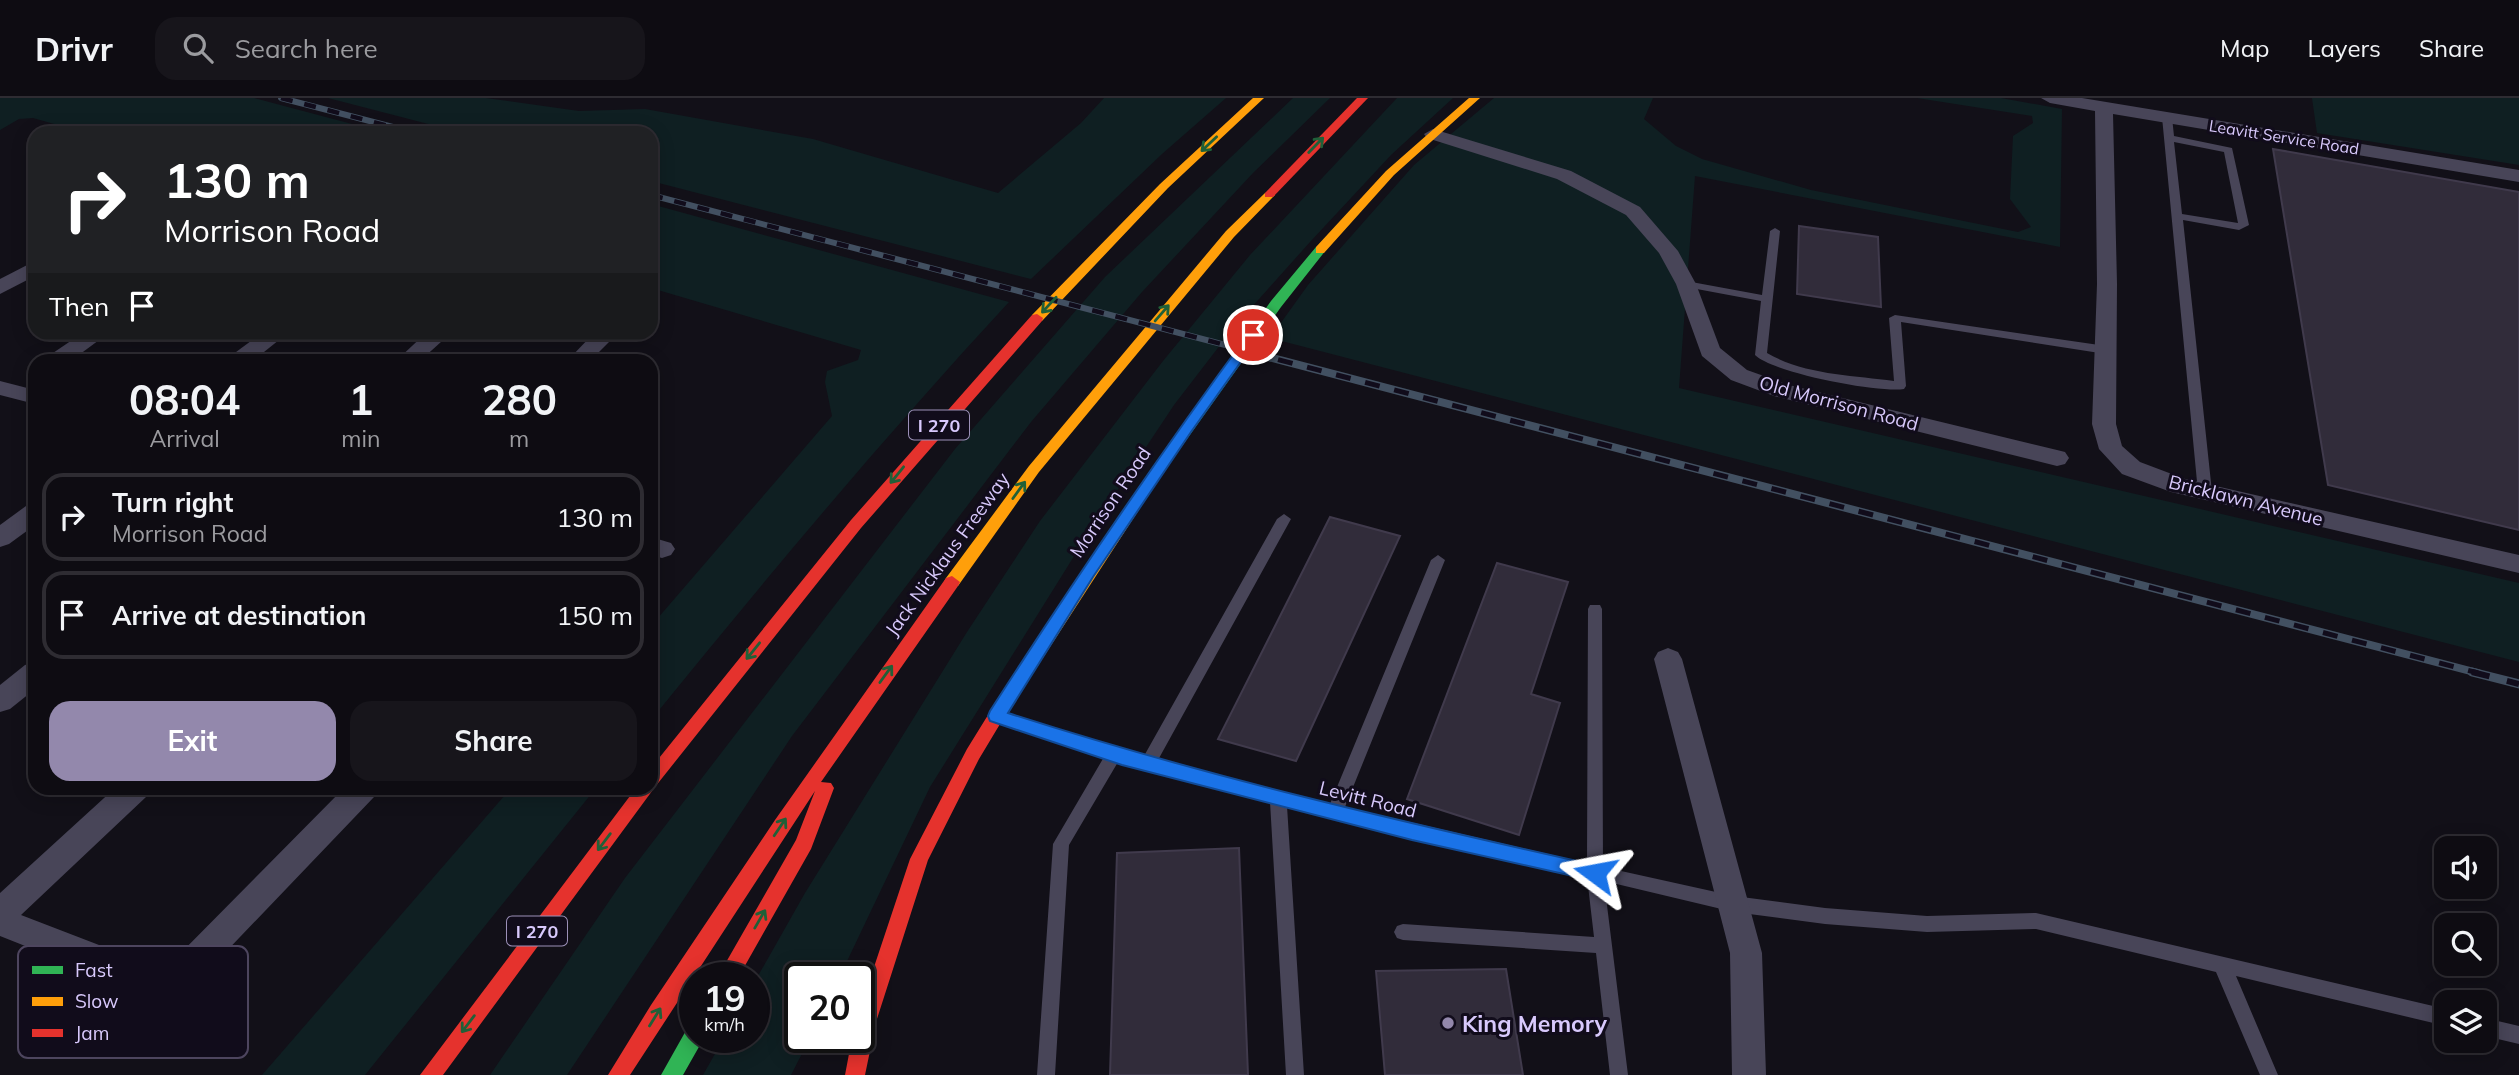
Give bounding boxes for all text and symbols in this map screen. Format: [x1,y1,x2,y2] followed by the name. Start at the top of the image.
[155,17,645,80] search box
[35,28,113,69] text: Drivr
[179,29,217,67] icon: search
[235,32,378,65] text: Search here
[2220,33,2269,63] text: Map
[2307,33,2381,63] text: Layers
[2419,33,2484,63] text: Share
[2208,115,2360,159] street label: Leavitt Service Road
[1201,136,1218,153] one-way arrow
[1308,137,1325,154] one-way arrow
[164,149,310,210] text: 130 m
[49,154,140,245] icon: right
[164,210,380,250] text: Morrison Road
[123,287,161,325] icon: arrive
[49,290,109,323] text: Then
[1040,296,1057,313] one-way arrow
[1154,305,1171,322] one-way arrow
[1223,305,1283,365] pin
[1234,316,1272,354] icon: arrive
[1757,370,1921,436] street label: Old Morrison Road
[129,373,240,426] text: 08:04
[348,373,373,426] text: 1
[481,373,557,426] text: 280
[909,410,969,440] road number: I 270
[149,424,220,453] text: Arrival
[341,424,380,453] text: min
[509,424,529,453] text: m
[1064,442,1156,562] street label: Morrison Road
[889,465,905,483] one-way arrow
[880,467,1014,641] street label: Jack Nicklaus Freeway
[2166,469,2326,531] street label: Bricklawn Avenue
[1012,481,1026,500] one-way arrow
[112,486,233,519] text: Turn right
[53,498,91,536] icon: right
[557,501,633,534] text: 130 m
[112,519,267,548] text: Morrison Road
[53,596,91,634] icon: arrive
[112,599,367,632] text: Arrive at destination
[557,599,633,632] text: 150 m
[745,641,760,659] one-way arrow
[879,665,893,684] one-way arrow
[49,701,336,781] button: Exit
[350,701,637,781] button: Share
[1317,775,1419,823] street label: Levitt Road
[773,818,787,838] one-way arrow
[597,832,612,850] one-way arrow
[1558,836,1632,910] position arrow
[2434,836,2497,1053] map controls
[2434,836,2497,899] button: sound
[754,909,767,930] one-way arrow
[2434,913,2497,976] button: search
[507,916,567,946] road number: I 270
[18,946,248,1058] legend
[75,958,113,982] text: Fast
[784,962,875,1053] speed limit sign: 20
[703,976,746,1020] text: 19
[75,989,119,1013] text: Slow
[2434,990,2497,1053] button: layers
[648,1008,662,1028] one-way arrow
[1462,1009,1607,1038] place label: King Memory
[704,1013,745,1036] text: km/h
[461,1014,476,1033] one-way arrow
[1440,1015,1456,1031] marker: King Memory
[75,1021,109,1045] text: Jam

